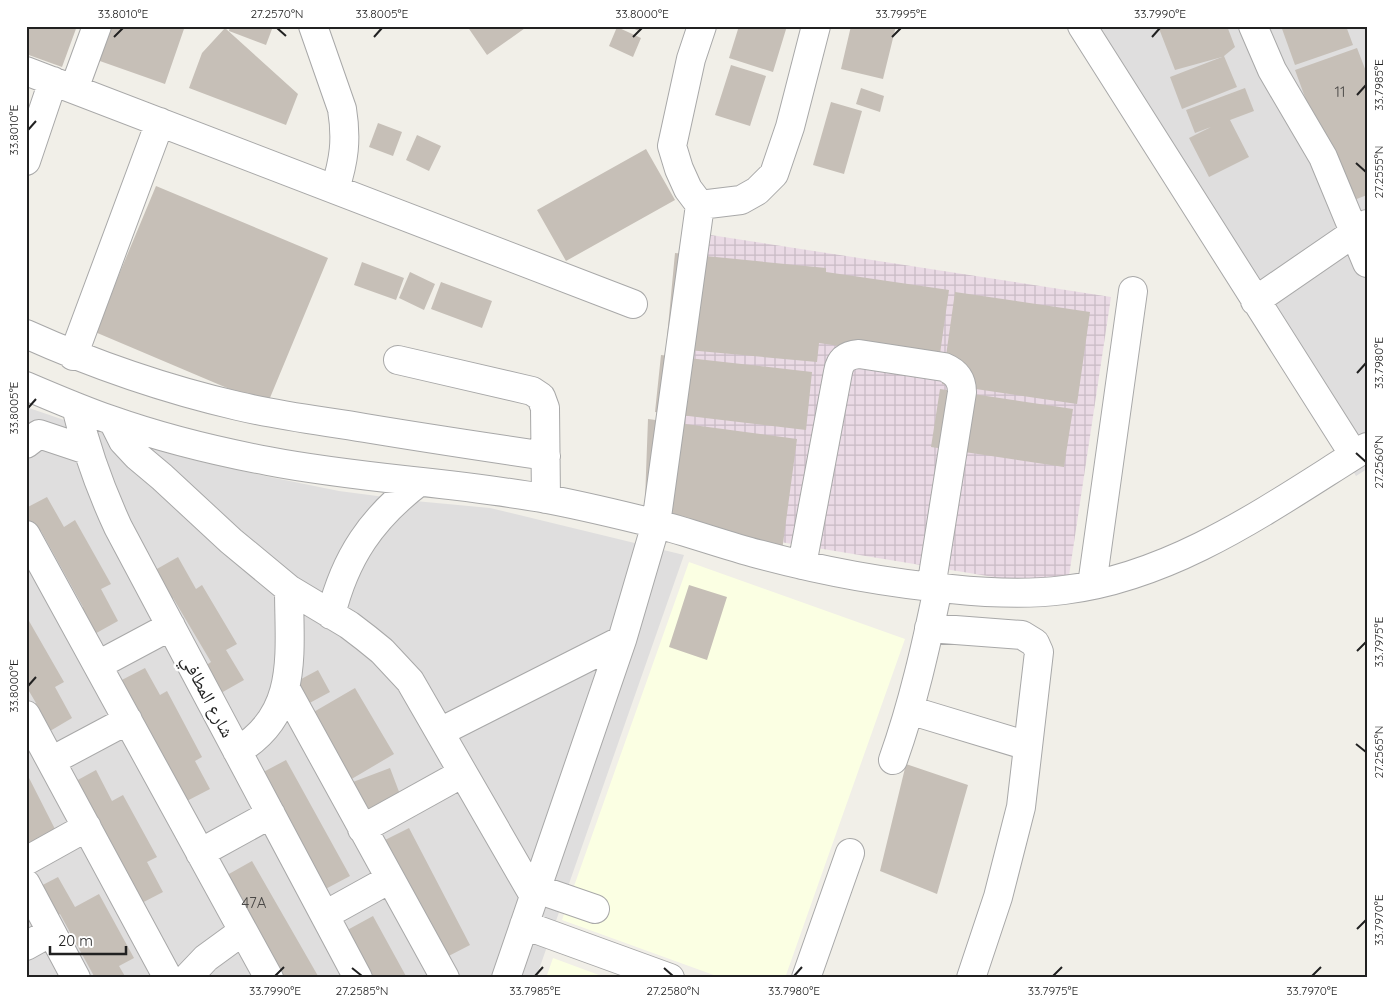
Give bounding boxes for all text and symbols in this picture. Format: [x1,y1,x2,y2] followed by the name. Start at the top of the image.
[98,6,149,21] text: 33.8010°E
[250,6,304,21] text: 27.2570°N
[356,6,409,21] text: 33.8005°E
[615,6,669,21] text: 33.8000°E
[875,6,927,21] text: 33.7995°E
[1134,6,1186,21] text: 33.7990°E
[1371,59,1386,111] text: 33.7985°E
[1334,82,1346,101] house number: 11
[6,104,21,155] text: 33.8010°E
[1371,146,1386,199] text: 27.2555°N
[1371,337,1386,389] text: 33.7980°E
[6,381,21,434] text: 33.8005°E
[1371,435,1386,489] text: 27.2560°N
[1371,616,1386,667] text: 33.7975°E
[173,651,239,743] street label: شارع المطافي
[6,659,21,713] text: 33.8000°E
[1371,726,1386,778] text: 27.2565°N
[242,893,267,912] house number: 47A
[1371,894,1386,946] text: 33.7970°E
[50,924,126,956] scale bar
[58,931,93,950] text: 20 m
[249,983,301,998] text: 33.7990°E
[336,983,388,998] text: 27.2585°N
[509,983,561,998] text: 33.7985°E
[646,983,700,998] text: 27.2580°N
[768,983,820,998] text: 33.7980°E
[1028,983,1079,998] text: 33.7975°E
[1286,983,1338,998] text: 33.7970°E

